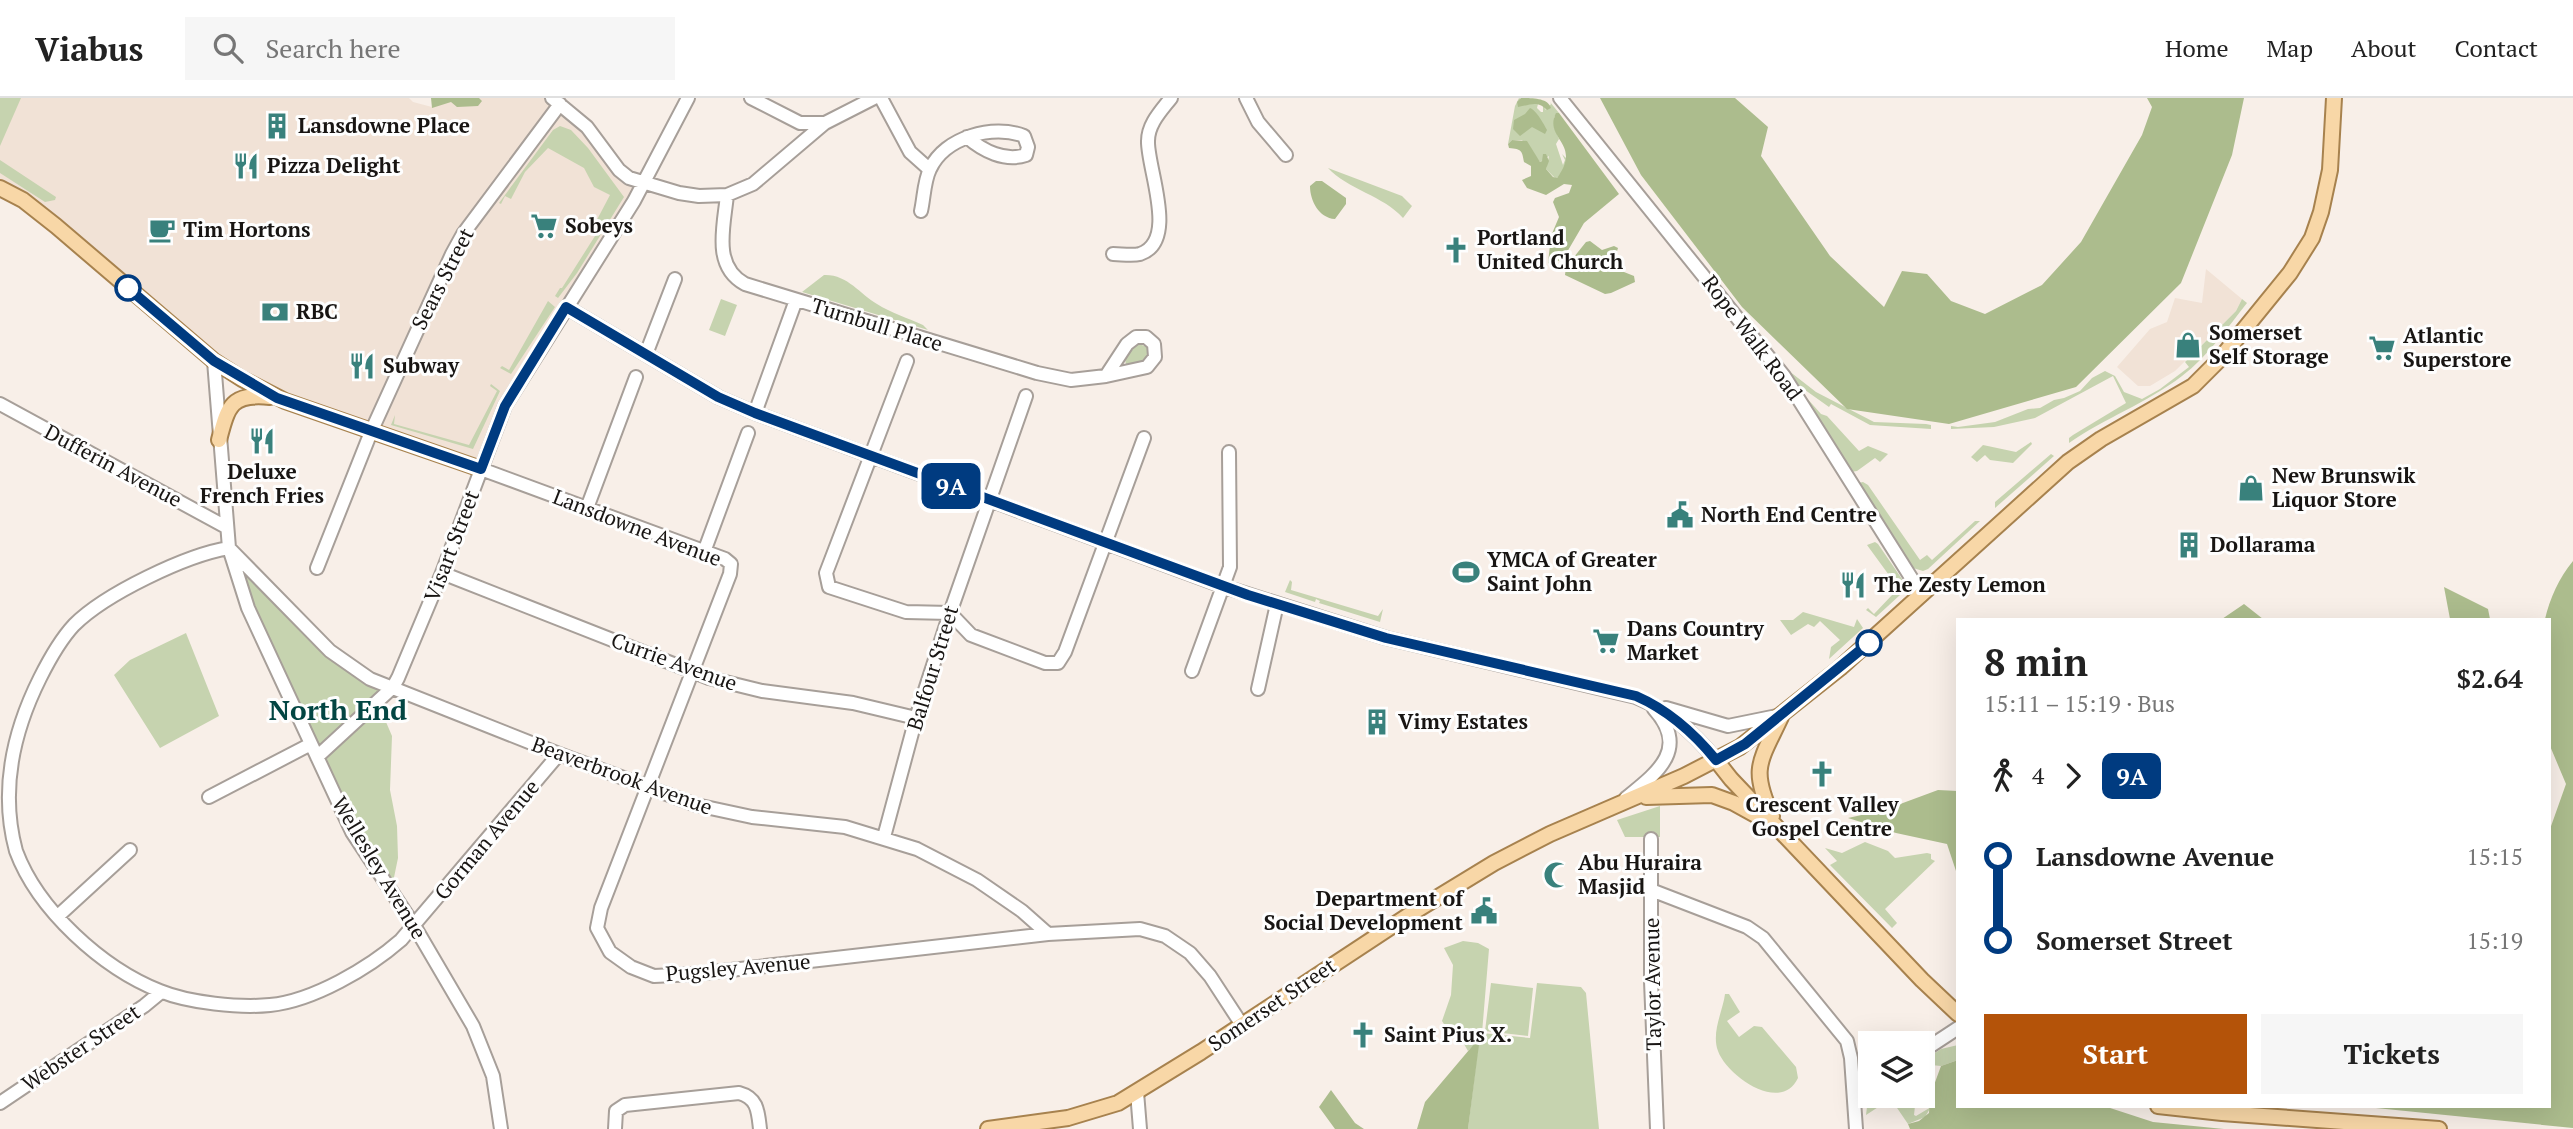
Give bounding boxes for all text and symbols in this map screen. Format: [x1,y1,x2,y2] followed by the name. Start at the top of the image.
[185,17,675,80] search box
[35,27,143,70] text: Viabus
[209,29,247,67] icon: search
[265,31,401,65] text: Search here
[2165,32,2229,64] text: Home
[2267,32,2313,64] text: Map
[2351,32,2417,64] text: About
[2455,32,2538,64] text: Contact
[262,111,292,141] building icon: Lansdowne Place
[298,111,470,139] place label: Lansdowne Place
[231,151,261,181] restaurant icon: Pizza Delight
[267,151,401,179] place label: Pizza Delight
[529,211,559,241] supermarket icon: Sobeys
[565,211,633,239] place label: Sobeys
[147,215,177,245] cafe icon: Tim Hortons
[183,215,311,243] place label: Tim Hortons
[405,223,480,334] street label: Sears Street
[1477,223,1624,275] place label: Portland United Church
[1441,235,1471,265] church icon: Portland United Church
[1696,269,1809,406] street label: Rope Walk Road
[115,275,141,301] unlabelled marker
[808,291,946,357] street label: Turnbull Place
[260,297,290,327] bank icon: RBC
[296,297,338,325] place label: RBC
[2209,318,2329,370] place label: Somerset Self Storage
[2403,321,2512,373] place label: Atlantic Superstore
[2173,330,2203,360] shop icon: Somerset Self Storage
[2367,333,2397,363] supermarket icon: Atlantic Superstore
[347,351,377,381] restaurant icon: Subway
[383,351,460,379] place label: Subway
[40,417,187,513] street label: Dufferin Avenue
[247,426,277,456] restaurant icon: Deluxe French Fries
[200,457,324,509] place label: Deluxe French Fries
[2272,461,2416,513] place label: New Brunswik Liquor Store
[920,463,982,509] line badge: 9A
[935,470,967,502] text: 9A
[2236,473,2266,503] shop icon: New Brunswik Liquor Store
[549,482,726,572] street label: Lansdowne Avenue
[417,486,485,605] street label: Visart Street
[1665,500,1695,530] public building icon: North End Centre
[1701,500,1877,528] place label: North End Centre
[2174,530,2204,560] building icon: Dollarama
[2210,530,2316,558] place label: Dollarama
[1487,545,1657,597] place label: YMCA of Greater Saint John
[1451,557,1481,587] sports icon: YMCA of Greater Saint John
[1838,570,1868,600] restaurant icon: The Zesty Lemon
[1874,570,2046,598] place label: The Zesty Lemon
[900,601,964,734] street label: Balfour Street
[1627,614,1765,666] place label: Dans Country Market
[608,625,741,697] street label: Currie Avenue
[1591,626,1621,656] supermarket icon: Dans Country Market
[1856,630,1882,656] unlabelled marker
[1984,637,2088,687] text: 8 min
[2457,661,2523,695] text: $2.64
[1984,688,2175,719] text: 15:11 – 15:19 · Bus
[269,691,407,728] district label: North End
[1362,707,1392,737] building icon: Vimy Estates
[1398,707,1528,735] place label: Vimy Estates
[528,729,716,821] street label: Beaverbrook Avenue
[1984,757,2022,795] icon: walk
[2054,757,2092,795] icon: forward
[1807,759,1837,789] church icon: Crescent Valley Gospel Centre
[2032,760,2044,791] text: 4
[2116,760,2147,792] text: 9A
[428,773,545,905] street label: Gorman Avenue
[1745,790,1899,842] place label: Crescent Valley Gospel Centre
[326,791,433,944] street label: Wellesley Avenue
[2036,839,2274,873] text: Lansdowne Avenue
[2466,841,2523,872] text: 15:15
[1578,848,1702,900] place label: Abu Huraira Masjid
[1542,860,1572,890] mosque icon: Abu Huraira Masjid
[1264,884,1465,936] place label: Department of Social Development
[1469,896,1499,926] public building icon: Department of Social Development
[1637,917,1667,1051] street label: Taylor Avenue
[2036,923,2233,957] text: Somerset Street
[2466,925,2523,956] text: 15:19
[664,947,811,987] street label: Pugsley Avenue
[1202,951,1341,1057] street label: Somerset Street
[16,997,145,1097] street label: Webster Street
[1984,1014,2247,1094] button: Start
[2261,1014,2523,1094] button: Tickets
[1348,1020,1378,1050] church icon: Saint Pius X.
[1384,1020,1512,1048] place label: Saint Pius X.
[1858,1031,1935,1108] map controls
[1858,1031,1935,1108] button: layers

